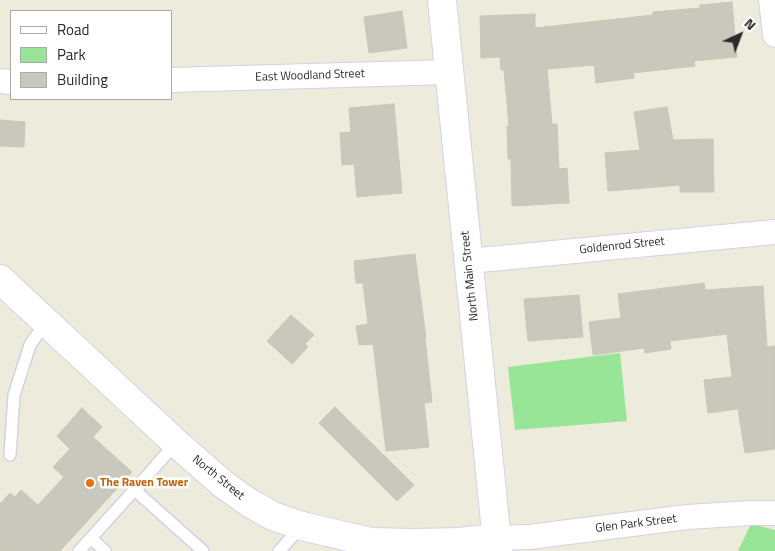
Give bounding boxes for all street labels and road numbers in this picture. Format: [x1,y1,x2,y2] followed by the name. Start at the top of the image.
[255,67,365,85] street label: East Woodland Street
[458,230,482,322] street label: North Main Street
[579,234,665,258] street label: Goldenrod Street
[189,453,247,503] street label: North Street
[595,512,677,536] street label: Glen Park Street

